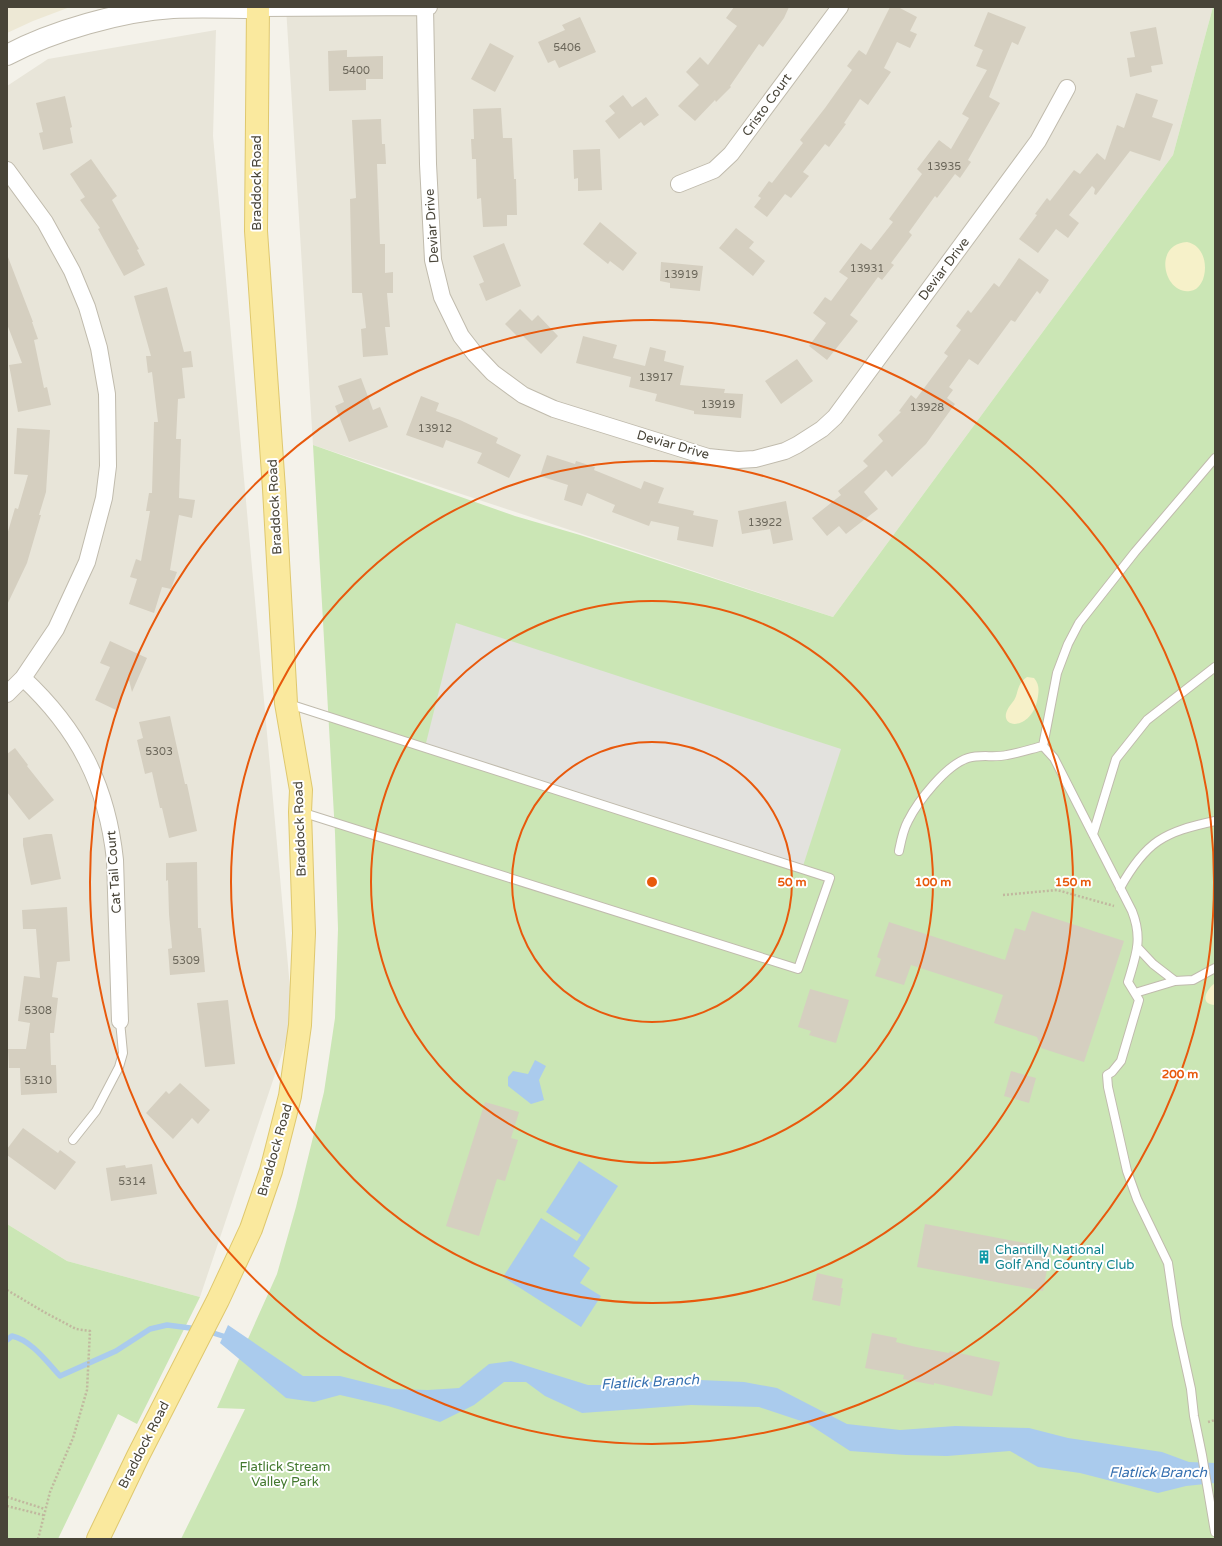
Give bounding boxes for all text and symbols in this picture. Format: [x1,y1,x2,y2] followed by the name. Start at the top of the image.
[553,41,581,54] house number: 5406
[342,64,370,77] house number: 5400
[739,70,795,140] street label: Cristo Court
[249,135,265,231] street label: Braddock Road
[927,160,961,173] house number: 13935
[421,188,443,264] street label: Deviar Drive
[915,234,973,304] street label: Deviar Drive
[850,262,884,275] house number: 13931
[664,268,698,281] house number: 13919
[639,371,673,384] house number: 13917
[701,398,735,411] house number: 13919
[910,401,944,414] house number: 13928
[418,422,452,435] house number: 13912
[635,427,711,463] street label: Deviar Drive
[265,459,285,555] street label: Braddock Road
[748,516,782,529] house number: 13922
[145,745,173,758] house number: 5303
[290,781,310,877] street label: Braddock Road
[103,830,125,914] street label: Cat Tail Court
[645,875,659,889] centre of rings
[777,875,807,889] text: 50 m
[915,875,951,889] text: 100 m
[1055,875,1091,889] text: 150 m
[172,954,200,967] house number: 5309
[24,1004,52,1017] house number: 5308
[1162,1067,1198,1081] text: 200 m
[24,1074,52,1087] house number: 5310
[254,1102,296,1198] street label: Braddock Road
[118,1175,146,1188] house number: 5314
[995,1242,1135,1273] place label: Chantilly National Golf And Country Club
[976,1249,992,1265] building icon: Chantilly National Golf And Country Club
[601,1371,700,1393] water label: Flatlick Branch
[115,1399,173,1491] street label: Braddock Road
[239,1459,331,1490] park label: Flatlick Stream Valley Park
[1109,1464,1207,1481] water label: Flatlick Branch

